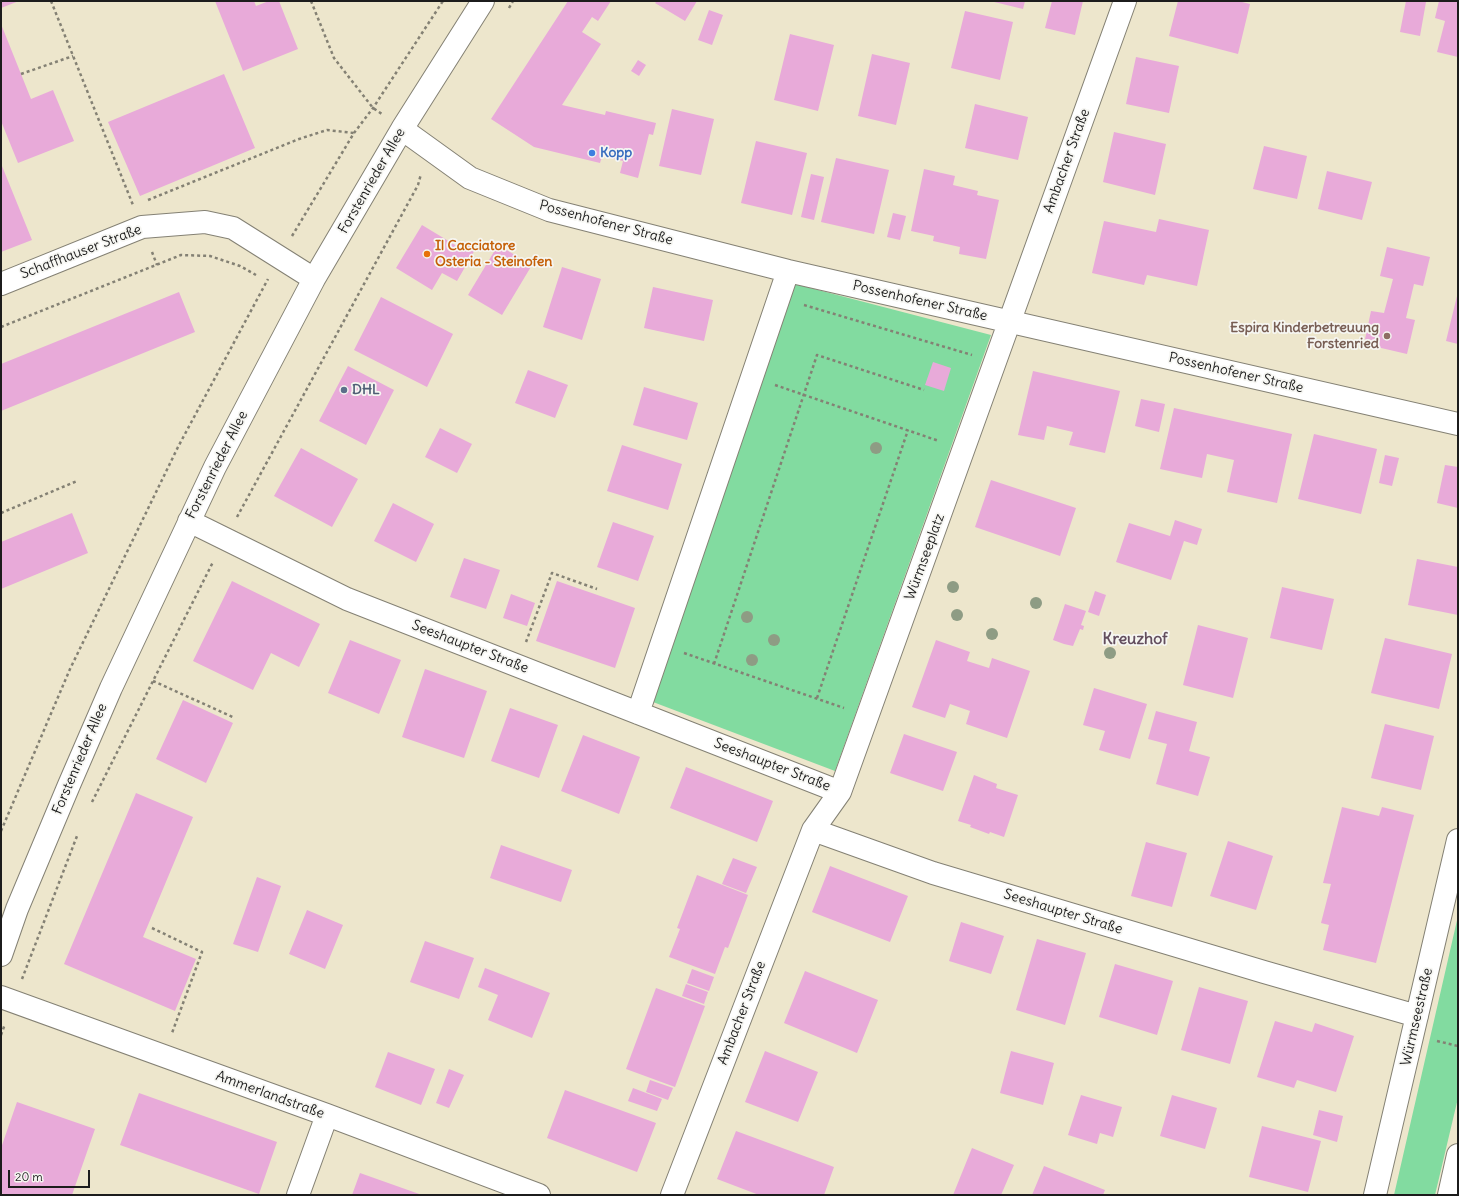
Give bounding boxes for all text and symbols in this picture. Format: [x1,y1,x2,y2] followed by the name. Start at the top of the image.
[1040,107,1094,215] street label: Ambacher Straße
[335,125,409,237] street label: Forstenrieder Allee
[600,145,632,161] place label: Kopp
[587,148,597,158] marker: Kopp
[537,197,675,249] street label: Possenhofener Straße
[18,221,144,283] street label: Schaffhauser Straße
[435,238,552,270] place label: Il Cacciatore Osteria - Steinofen
[422,249,432,259] marker: Il Cacciatore Osteria - Steinofen
[851,277,989,325] street label: Possenhofener Straße
[1230,320,1379,352] place label: Espira Kinderbetreuung Forstenried
[1382,331,1392,341] marker: Espira Kinderbetreuung Forstenried
[1167,349,1305,397] street label: Possenhofener Straße
[352,382,380,398] place label: DHL
[339,385,349,395] marker: DHL
[183,408,251,522] street label: Forstenrieder Allee
[902,512,948,602] street label: Würmseeplatz
[409,617,531,677] street label: Seeshaupter Straße
[1103,629,1167,649] district label: Kreuzhof
[49,701,111,817] street label: Forstenrieder Allee
[711,735,833,795] street label: Seeshaupter Straße
[1002,886,1124,938] street label: Seeshaupter Straße
[715,959,769,1067] street label: Ambacher Straße
[1398,966,1436,1068] street label: Würmseestraße
[214,1068,326,1122] street label: Ammerlandstraße
[10,1162,92,1188] scale bar
[15,1169,43,1184] text: 20 m

